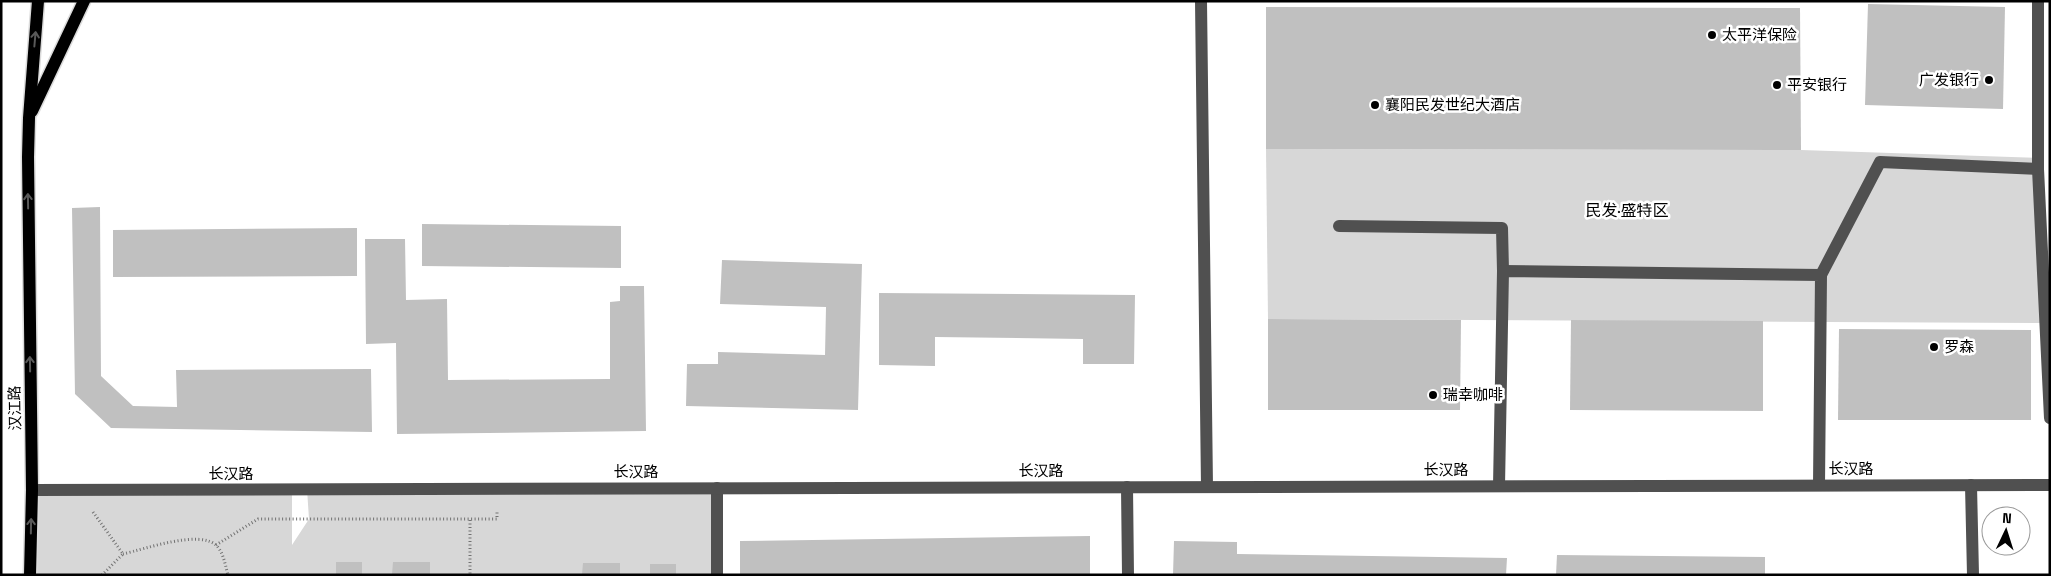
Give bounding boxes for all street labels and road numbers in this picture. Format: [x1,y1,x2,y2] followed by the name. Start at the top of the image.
[5,385,24,431] street label: 汉江路
[1828,459,1874,478] street label: 长汉路
[1423,460,1469,479] street label: 长汉路
[1018,461,1064,480] street label: 长汉路
[613,462,659,481] street label: 长汉路
[208,464,254,483] street label: 长汉路

